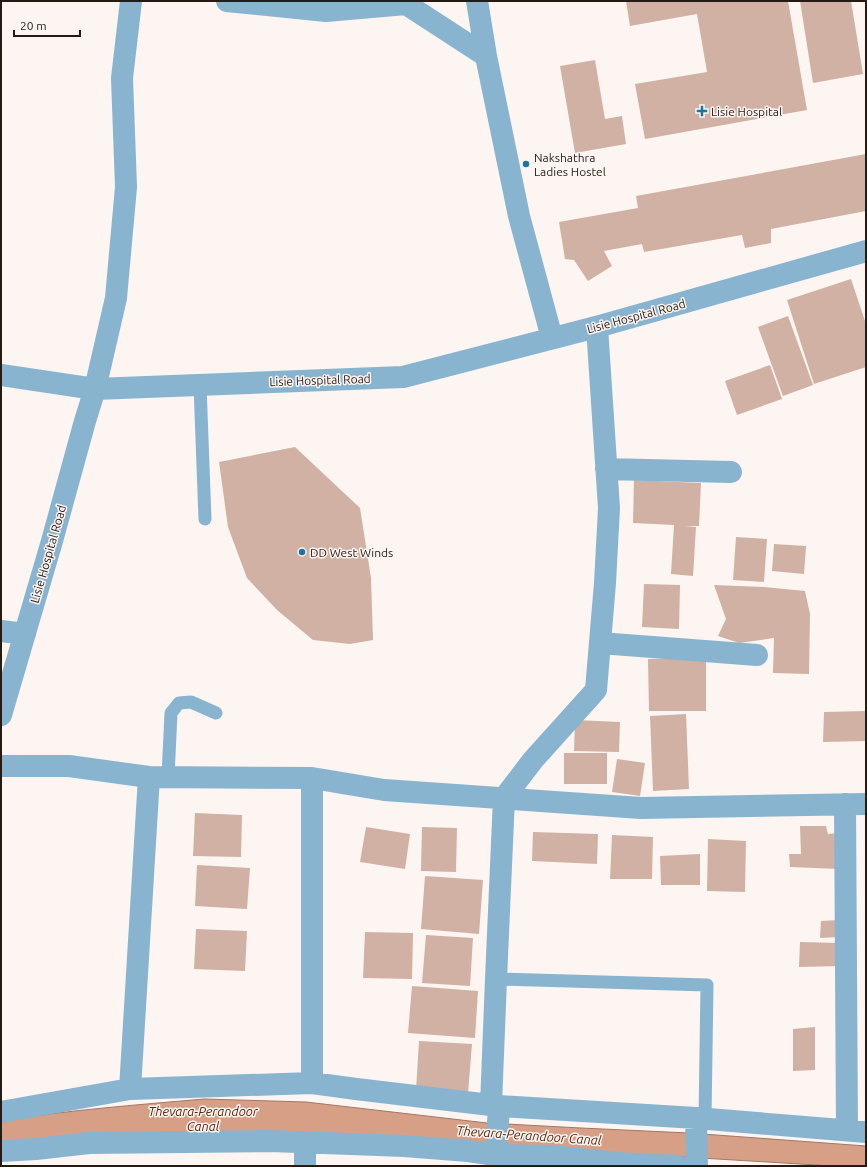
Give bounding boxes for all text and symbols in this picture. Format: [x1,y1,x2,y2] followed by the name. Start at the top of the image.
[14,12,80,38] scale bar
[20,19,47,32] text: 20 m
[696,105,708,117] marker: Lisie Hospital
[711,105,782,118] place label: Lisie Hospital
[534,151,606,178] place label: Nakshathra Ladies Hostel
[521,159,531,169] marker: Nakshathra Ladies Hostel
[585,297,687,335] street label: Lisie Hospital Road
[269,372,371,388] street label: Lisie Hospital Road
[28,503,68,605] street label: Lisie Hospital Road
[310,546,393,559] place label: DD West Winds
[297,547,307,557] marker: DD West Winds
[148,1104,259,1133] water label: Thevara-Perandoor Canal
[456,1123,602,1147] water label: Thevara-Perandoor Canal

